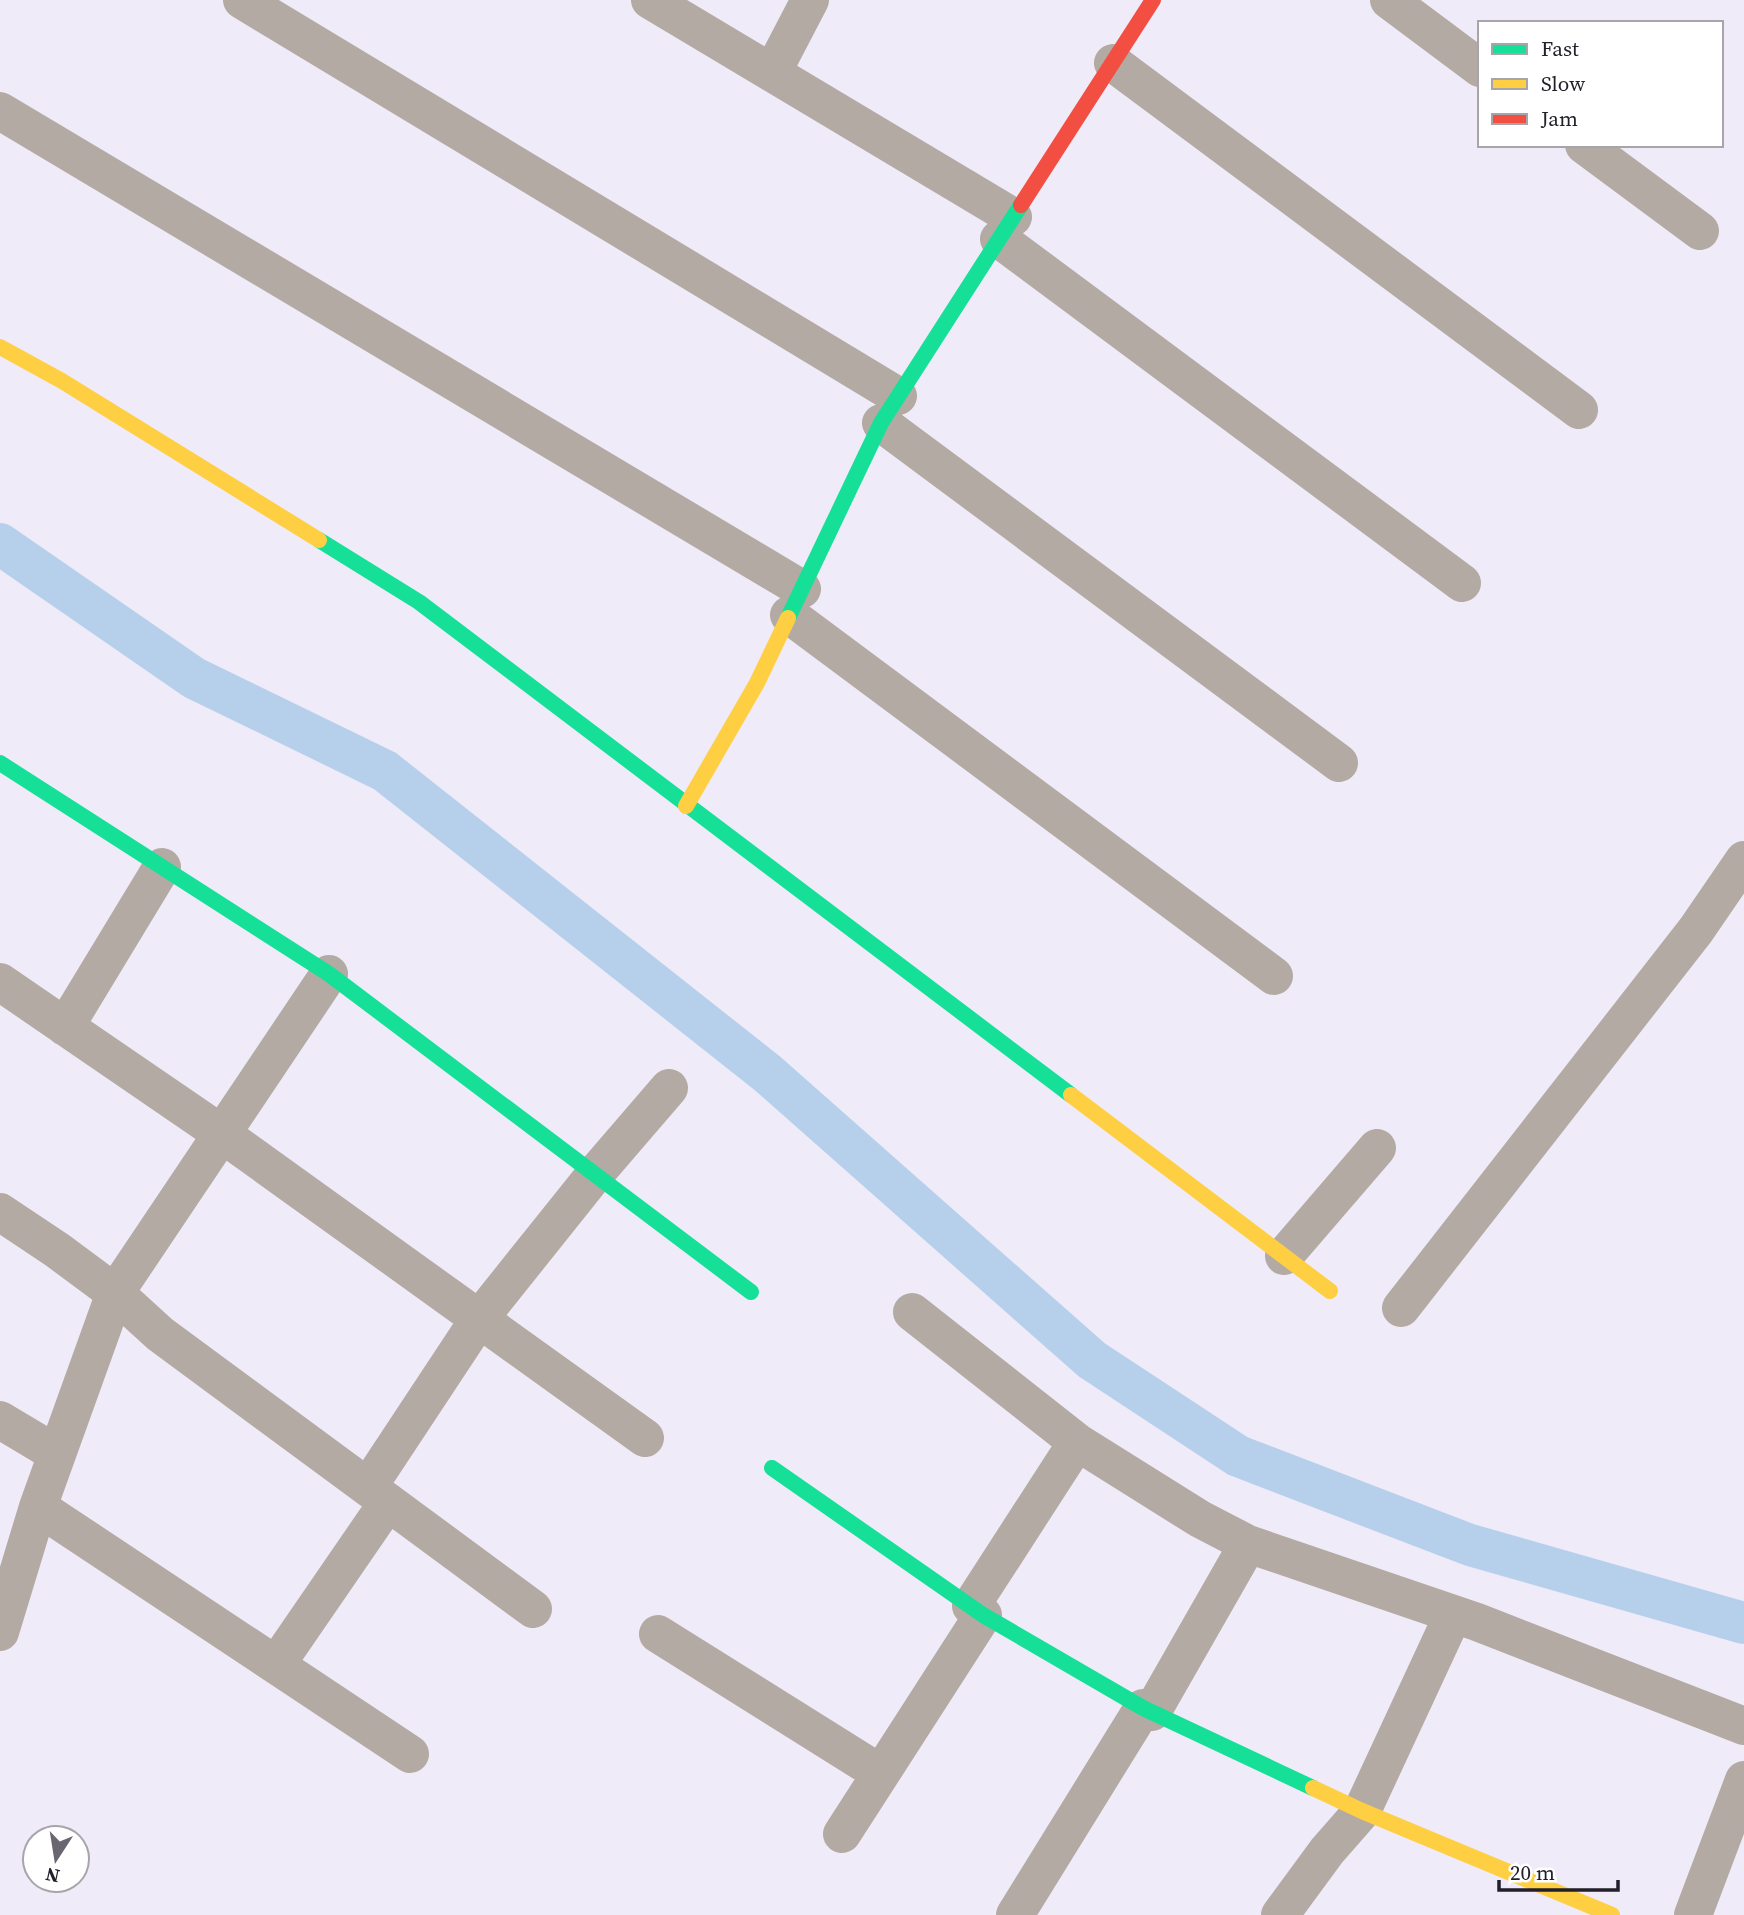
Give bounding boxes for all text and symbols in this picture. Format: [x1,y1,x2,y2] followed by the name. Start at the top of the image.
[1478,21,1723,147] legend
[1541,34,1579,63] text: Fast
[1541,69,1585,98] text: Slow
[1540,104,1578,133] text: Jam
[21,1824,91,1894] north arrow
[1499,1848,1618,1892] scale bar
[1510,1858,1555,1887] text: 20 m
[43,1861,62,1890] text: N

